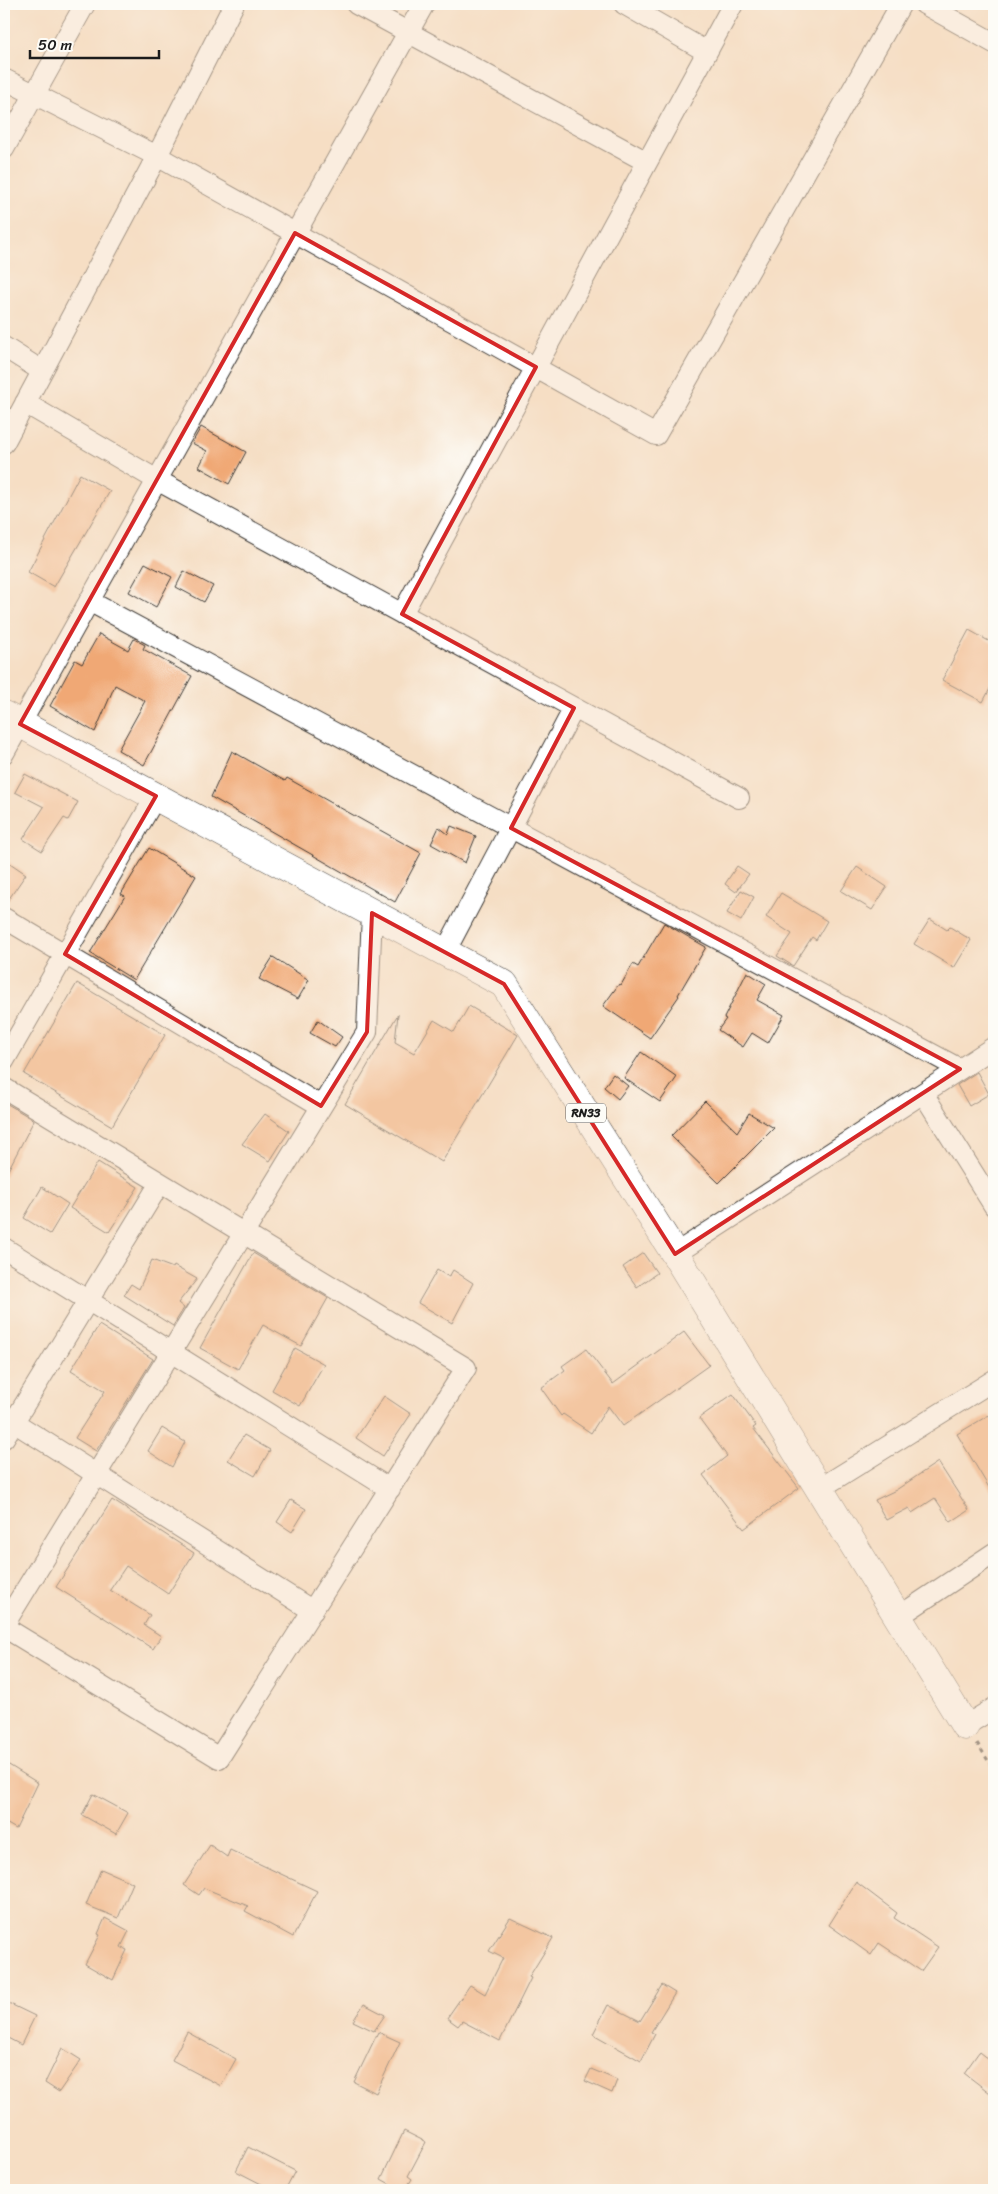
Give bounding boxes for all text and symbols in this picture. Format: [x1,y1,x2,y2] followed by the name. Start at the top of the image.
[30,28,159,60] scale bar
[38,32,73,58] text: 50 m
[566,1104,606,1122] road number: RN33

